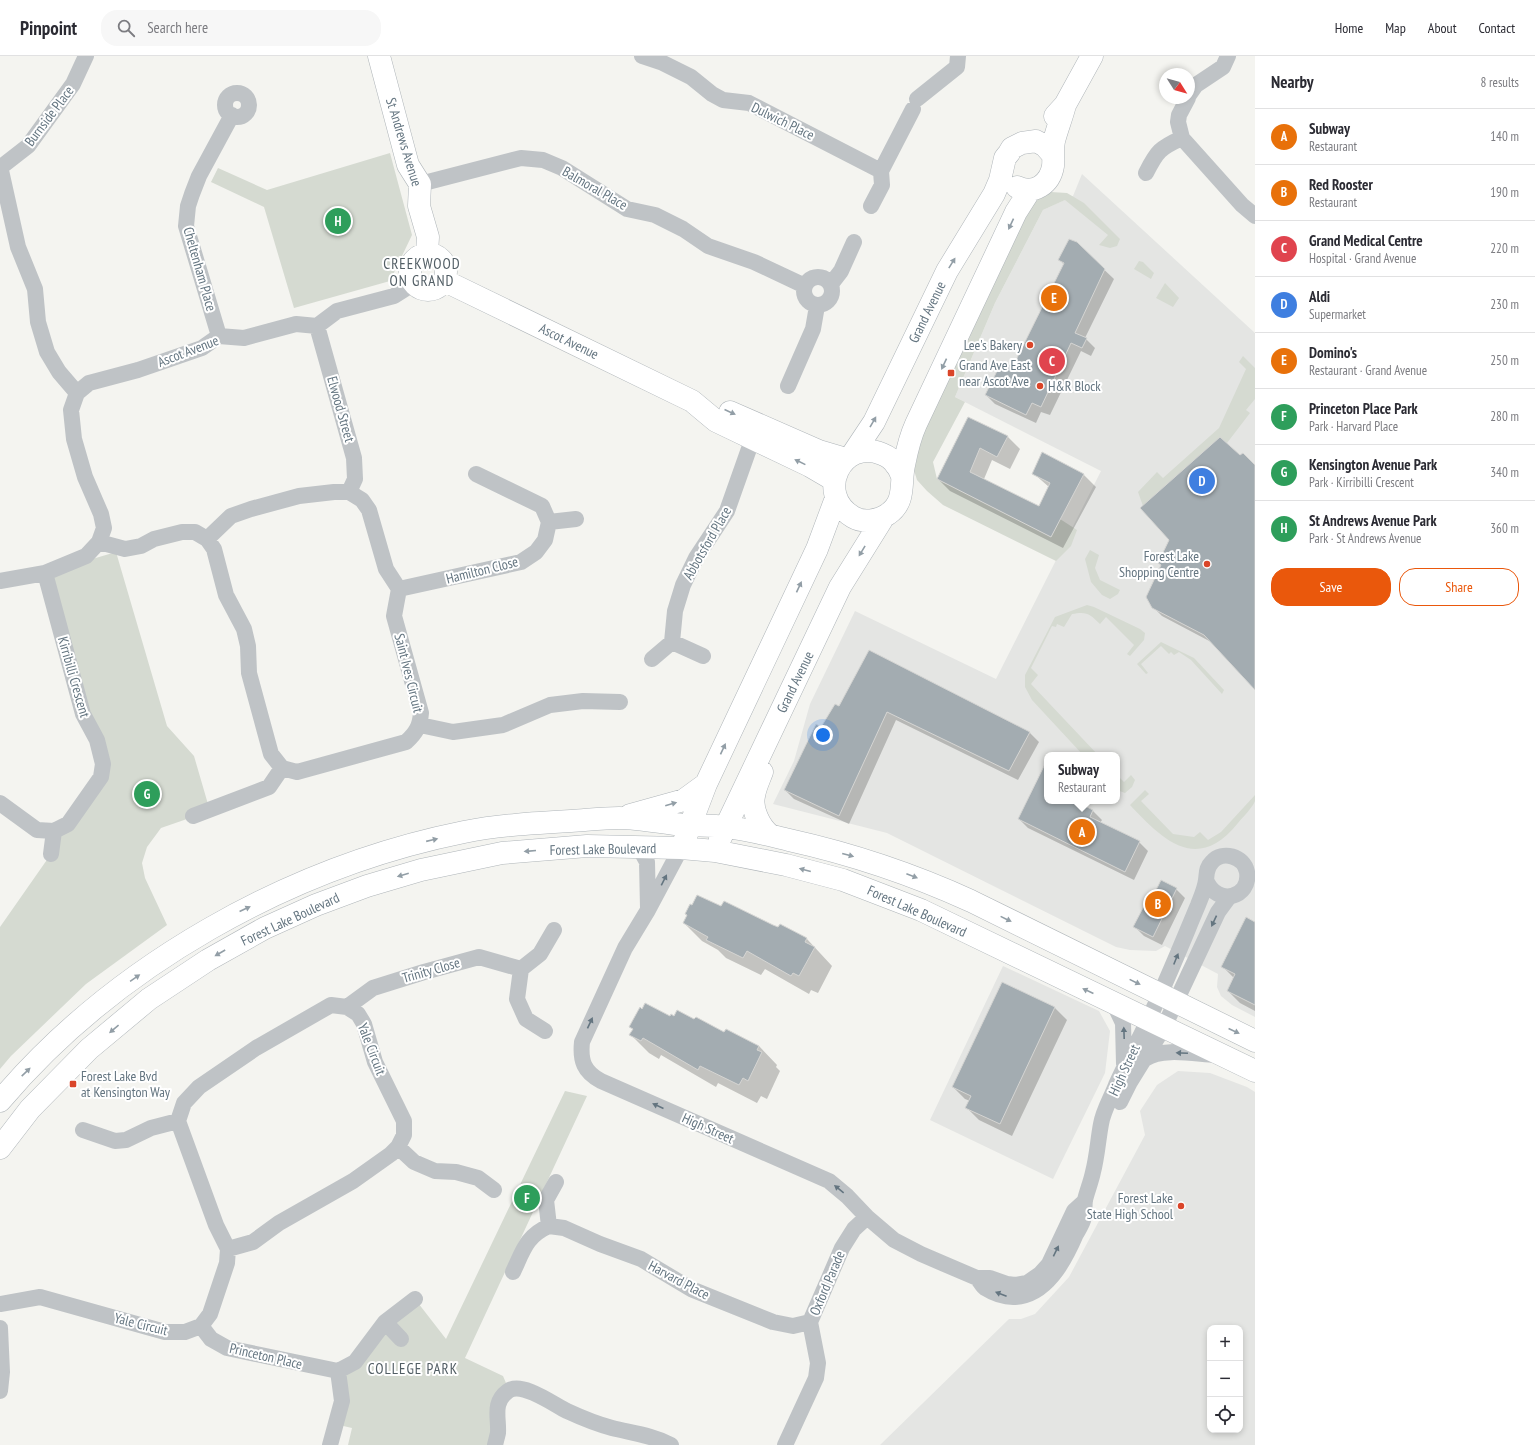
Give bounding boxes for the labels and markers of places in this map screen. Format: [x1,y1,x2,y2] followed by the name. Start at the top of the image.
[325,206,351,236] pin: H
[1041,283,1067,313] pin: E
[964,336,1023,354] place label: Lee's Bakery
[1025,340,1035,350] marker: Lee's Bakery
[1039,346,1065,376] pin: C
[959,356,1031,390] place label: Grand Ave East near Ascot Ave
[946,368,956,378] marker: Grand Ave East near Ascot Ave
[1048,377,1101,395] place label: H&R Block
[1035,381,1045,391] marker: H&R Block
[1189,466,1215,496] pin: D
[1119,547,1199,581] place label: Forest Lake Shopping Centre
[1202,559,1212,569] marker: Forest Lake Shopping Centre
[134,779,160,809] pin: G
[1069,817,1095,847] pin: A
[1145,889,1171,919] pin: B
[81,1067,171,1101] place label: Forest Lake Bvd at Kensington Way
[68,1079,78,1089] marker: Forest Lake Bvd at Kensington Way
[514,1183,540,1213] pin: F
[1087,1189,1174,1223] place label: Forest Lake State High School
[1176,1201,1186,1211] marker: Forest Lake State High School

